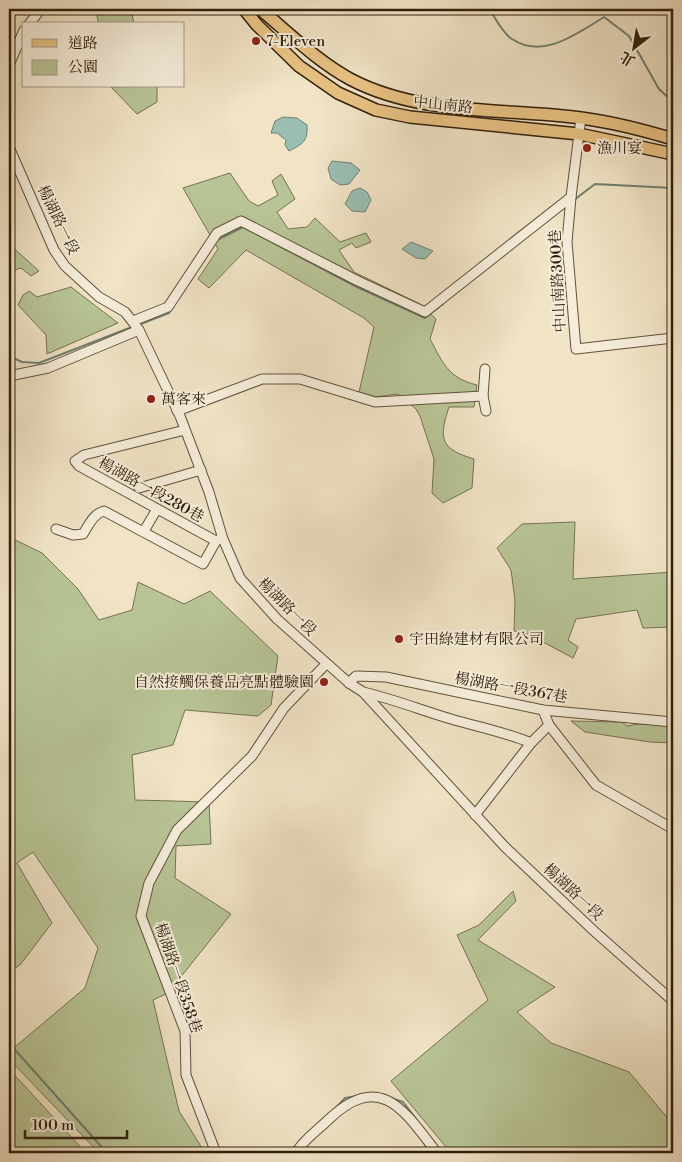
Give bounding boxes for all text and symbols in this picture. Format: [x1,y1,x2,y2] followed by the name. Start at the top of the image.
[22,22,185,88] legend
[610,22,660,72] north arrow
[266,32,325,51] place label: 7-Eleven
[68,34,98,53] text: 道路
[250,35,262,47] marker: 7-Eleven
[617,47,638,70] text: 北
[68,58,98,77] text: 公園
[412,92,474,118] street label: 中山南路
[597,139,642,158] place label: 漁川宴
[581,142,593,154] marker: 漁川宴
[33,182,83,258] street label: 楊湖路一段
[546,229,570,333] street label: 中山南路300巷
[161,390,206,409] place label: 萬客來
[145,393,157,405] marker: 萬客來
[95,453,207,527] street label: 楊湖路一段280巷
[254,574,320,640] street label: 楊湖路一段
[409,630,544,649] place label: 宇田綠建材有限公司
[393,633,405,645] marker: 宇田綠建材有限公司
[453,669,569,707] street label: 楊湖路一段367巷
[134,673,314,692] place label: 自然接觸保養品亮點體驗園
[318,676,330,688] marker: 自然接觸保養品亮點體驗園
[539,859,607,925] street label: 楊湖路一段
[150,920,206,1036] street label: 楊湖路一段358巷
[25,1107,128,1139] scale bar
[32,1116,74,1135] text: 100 m

